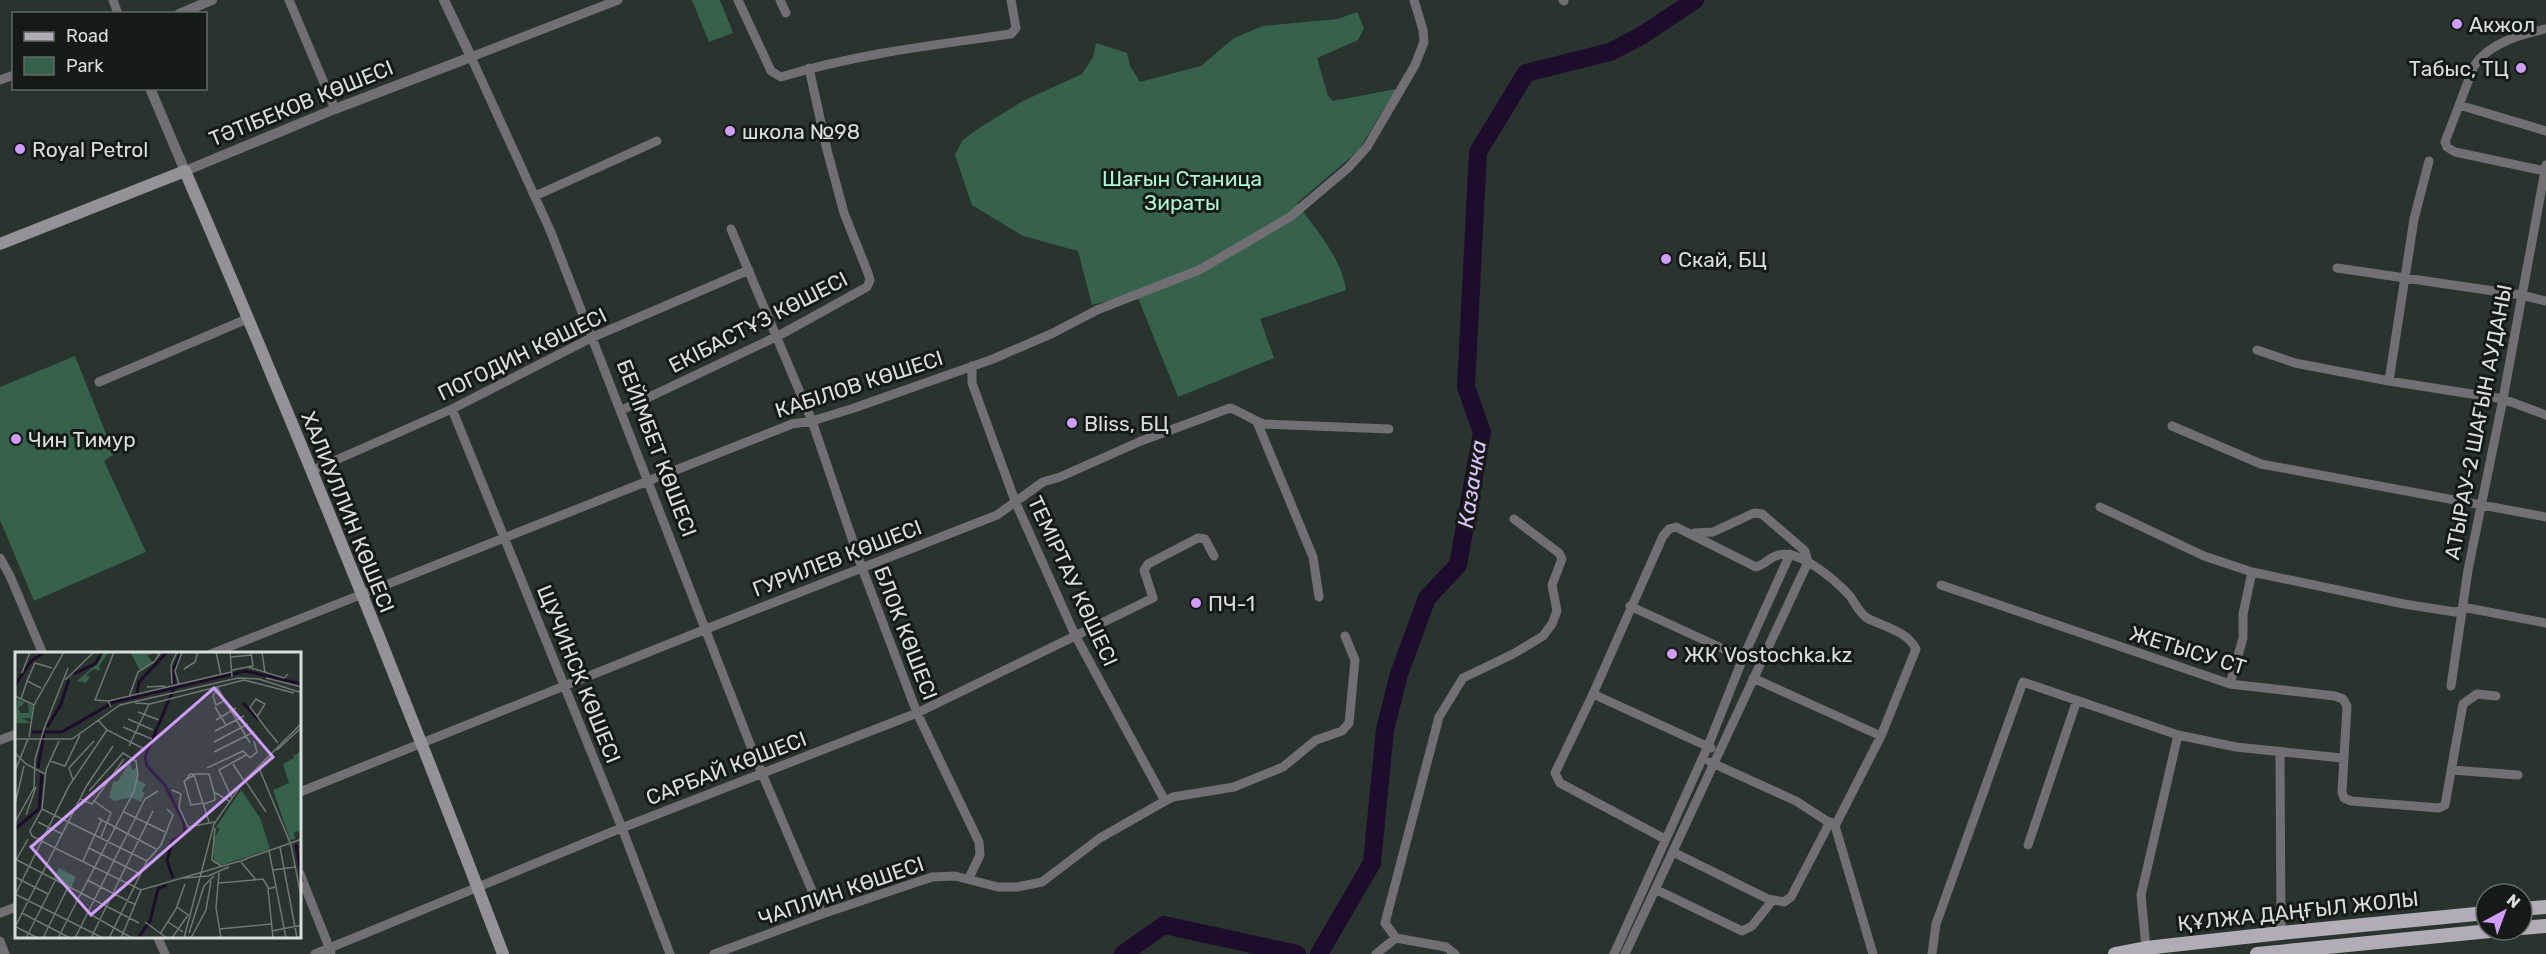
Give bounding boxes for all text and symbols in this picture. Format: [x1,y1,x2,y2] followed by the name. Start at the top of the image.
[12,12,207,90] legend
[2469,12,2535,37] place label: Акжол
[2450,17,2464,31] marker: Акжол
[66,25,109,47] text: Road
[66,55,104,77] text: Park
[205,55,397,151] street label: ТӘТІБЕКОВ КӨШЕСІ
[2409,56,2509,81] place label: Табыс, ТЦ
[2514,61,2528,75] marker: Табыс, ТЦ
[742,119,860,144] place label: школа №98
[723,124,737,138] marker: школа №98
[32,137,148,162] place label: Royal Petrol
[13,142,27,156] marker: Royal Petrol
[1102,166,1262,215] park label: Шағын Станица Зираты
[1678,247,1767,272] place label: Скай, БЦ
[1659,252,1673,266] marker: Скай, БЦ
[664,266,852,378] street label: ЕКІБАСТҰЗ КӨШЕСІ
[2439,282,2517,562] street label: АТЫРАУ-2 ШАҒЫН АУДАНЫ
[433,302,611,406] street label: ПОГОДИН КӨШЕСІ
[772,345,946,423] street label: КАБІЛОВ КӨШЕСІ
[612,356,702,540] street label: БЕЙІМБЕТ КӨШЕСІ
[296,408,400,616] street label: ХАЛИУЛЛИН КӨШЕСІ
[1084,411,1169,436] place label: Bliss, БЦ
[1065,416,1079,430] marker: Bliss, БЦ
[28,427,136,452] place label: Чин Тимур
[9,432,23,446] marker: Чин Тимур
[1452,438,1492,530] water label: Казачка
[1023,492,1123,670] street label: ТЕМІРТАУ КӨШЕСІ
[749,514,925,602] street label: ГУРИЛЕВ КӨШЕСІ
[869,563,943,703] street label: БЛОК КӨШЕСІ
[532,581,626,767] street label: ЩУЧИНСК КӨШЕСІ
[1208,591,1255,616] place label: ПЧ-1
[1189,596,1203,610] marker: ПЧ-1
[2127,620,2249,680] street label: ЖЕТЫСУ СТ
[1684,642,1853,667] place label: ЖК Vostochka.kz
[1665,647,1679,661] marker: ЖК Vostochka.kz
[15,652,302,939] inset map
[642,726,810,810] street label: САРБАЙ КӨШЕСІ
[755,851,927,931] street label: ЧАПЛИН КӨШЕСІ
[2474,882,2534,942] north arrow
[2176,886,2420,936] street label: ҚҰЛЖА ДАҢҒЫЛ ЖОЛЫ
[2503,890,2524,912] text: N

